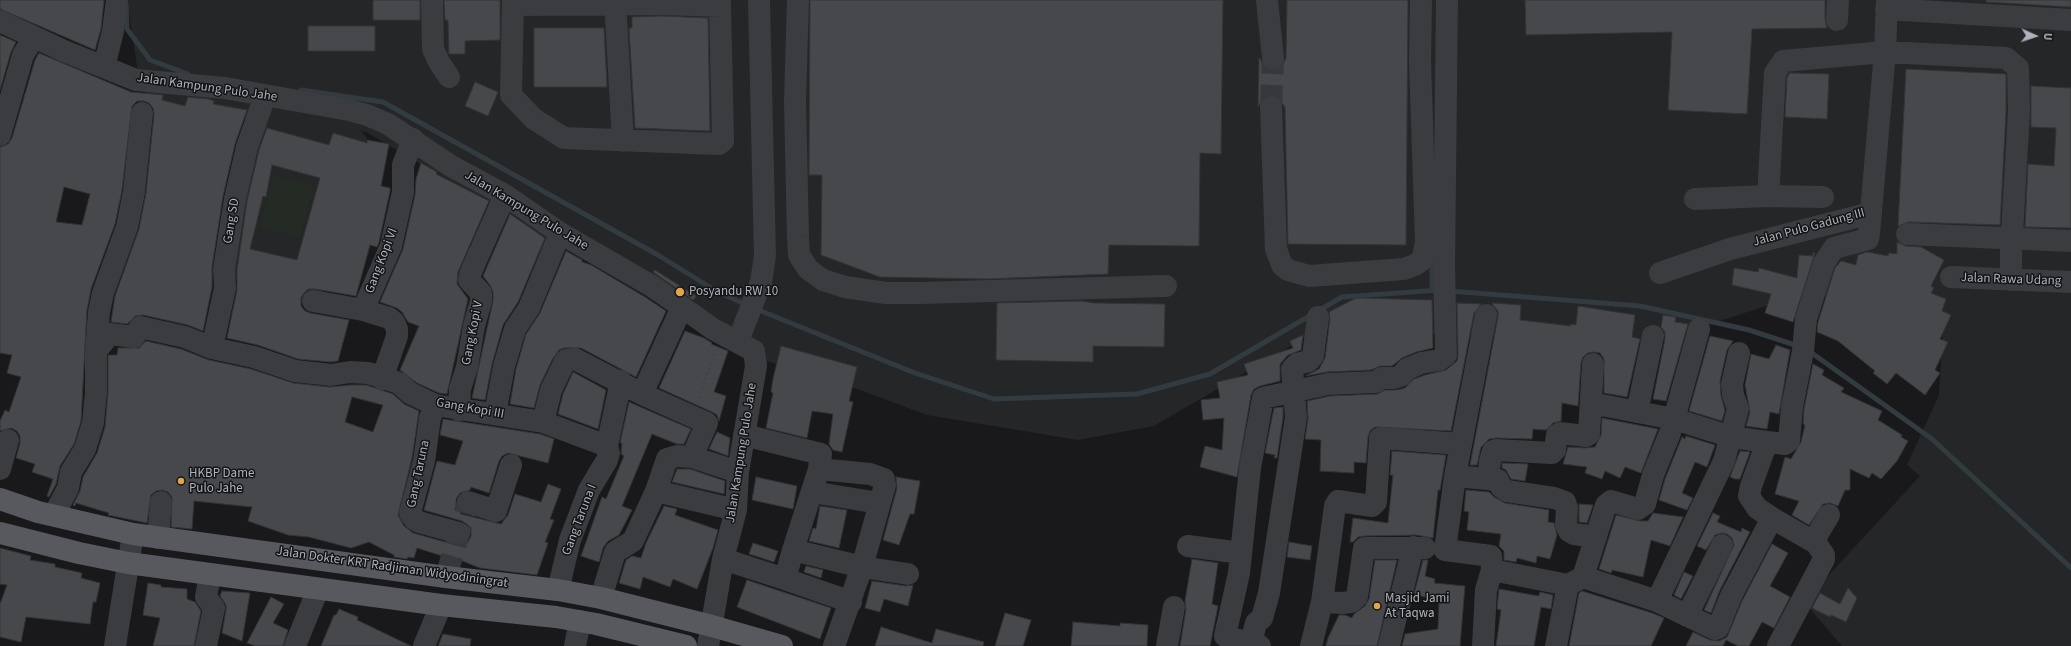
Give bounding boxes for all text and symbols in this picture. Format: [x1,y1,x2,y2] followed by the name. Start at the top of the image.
[2015,16,2055,56] north arrow
[2040,33,2055,41] text: U
[136,70,278,106] street label: Jalan Kampung Pulo Jahe
[461,168,591,254] street label: Jalan Kampung Pulo Jahe
[221,197,243,245] street label: Gang SD
[1751,206,1867,250] street label: Jalan Pulo Gadung III
[362,226,402,296] street label: Gang Kopi VI
[1961,270,2061,290] street label: Jalan Rawa Udang
[689,284,778,300] place label: Posyandu RW 10
[674,286,686,298] marker: Posyandu RW 10
[459,300,487,366] street label: Gang Kopi V
[723,382,761,524] street label: Jalan Kampung Pulo Jahe
[435,395,505,423] street label: Gang Kopi III
[404,439,434,509] street label: Gang Taruna
[189,466,254,497] place label: HKBP Dame Pulo Jahe
[176,476,186,486] marker: HKBP Dame Pulo Jahe
[559,482,601,558] street label: Gang Taruna I
[275,544,509,592] street label: Jalan Dokter KRT Radjiman Widyodiningrat
[1385,591,1449,622] place label: Masjid Jami At Taqwa
[1372,601,1382,611] marker: Masjid Jami At Taqwa

